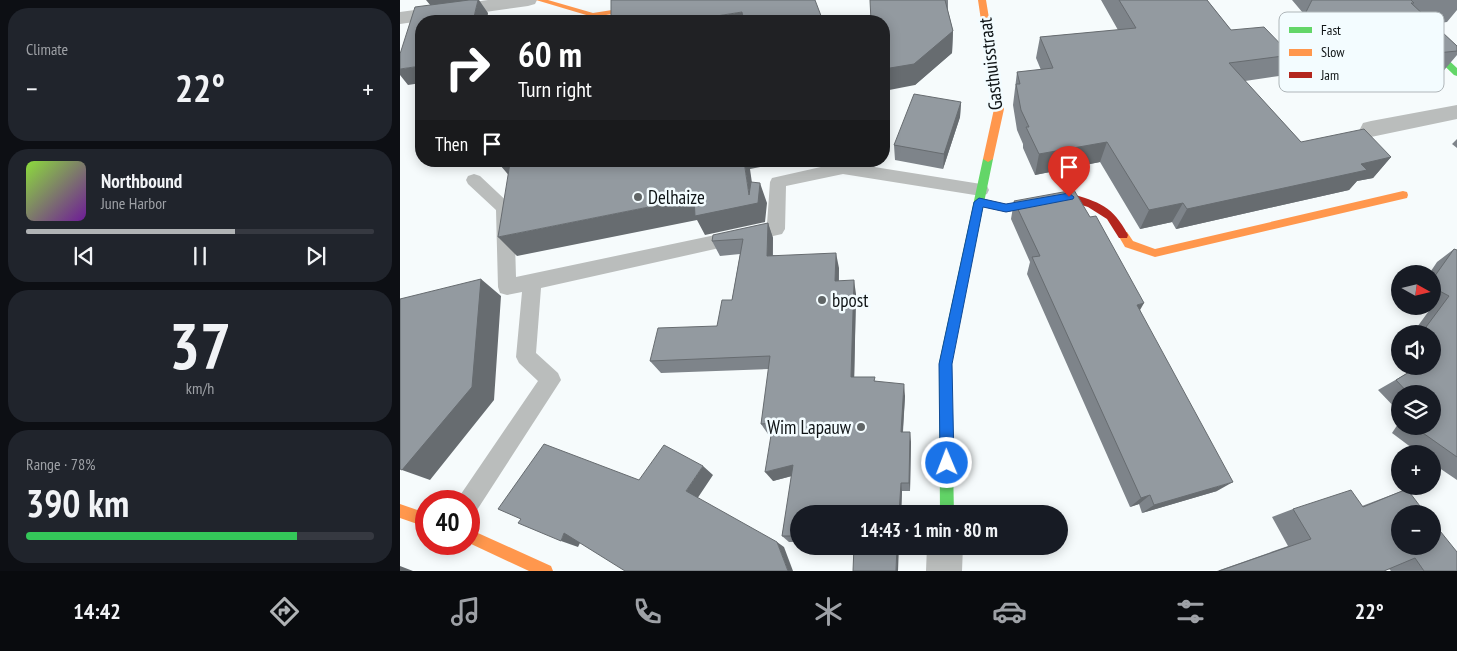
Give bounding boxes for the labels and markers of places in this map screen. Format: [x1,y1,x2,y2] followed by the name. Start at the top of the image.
[1048,146,1090,197] pin
[648,185,705,209] place label: Delhaize
[632,191,644,203] marker: Delhaize
[832,288,869,312] place label: bpost
[816,294,828,306] marker: bpost
[767,415,852,439] place label: Wim Lapauw
[855,421,867,433] marker: Wim Lapauw

